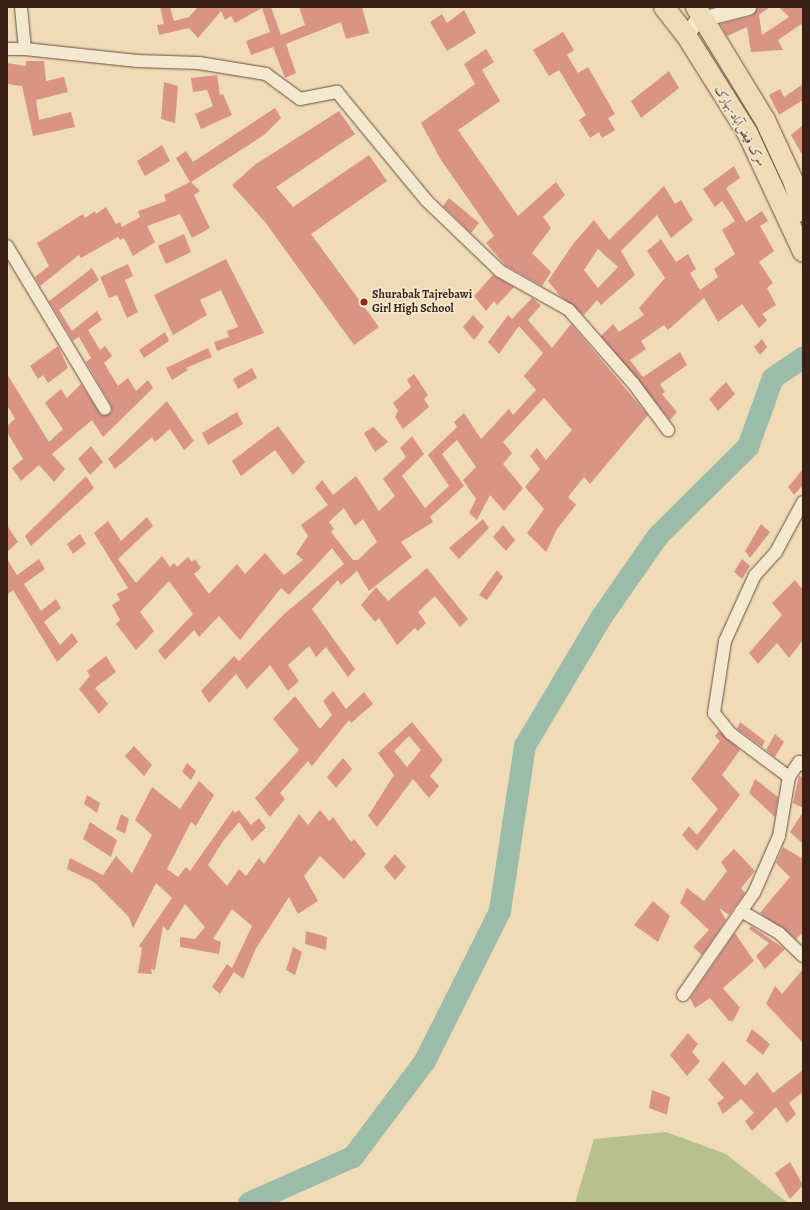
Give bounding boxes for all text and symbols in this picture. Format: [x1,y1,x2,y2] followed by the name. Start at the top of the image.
[711,83,769,169] street label: سرک فیض‌آباد-بهارک
[372,288,472,316] place label: Shurabak Tajrebawi Girl High School
[359,297,369,307] marker: Shurabak Tajrebawi Girl High School

